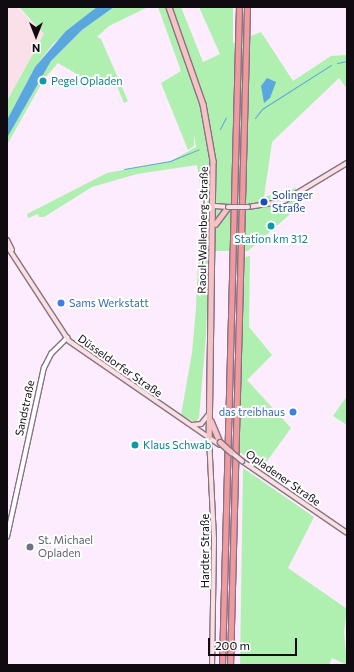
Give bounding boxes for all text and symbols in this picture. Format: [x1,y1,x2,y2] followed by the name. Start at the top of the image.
[16,16,56,56] north arrow
[32,42,40,55] text: N
[51,74,123,88] place label: Pegel Opladen
[38,76,48,86] marker: Pegel Opladen
[195,166,211,294] street label: Raoul-Wallenberg-Straße
[272,189,313,215] place label: Solinger Straße
[259,197,269,207] marker: Solinger Straße
[266,221,276,231] marker: Station km 312
[234,232,308,246] place label: Station km 312
[69,296,149,310] place label: Sams Werkstatt
[56,298,66,308] marker: Sams Werkstatt
[75,332,165,400] street label: Düsseldorfer Straße
[13,379,37,437] street label: Sandstraße
[219,405,285,419] place label: das treibhaus
[288,407,298,417] marker: das treibhaus
[143,438,211,452] place label: Klaus Schwab
[130,440,140,450] marker: Klaus Schwab
[243,447,323,509] street label: Opladener Straße
[198,514,212,588] street label: Hardter Straße
[38,534,93,560] place label: St. Michael Opladen
[25,542,35,552] marker: St. Michael Opladen
[210,630,299,656] scale bar
[215,638,250,652] text: 200 m

